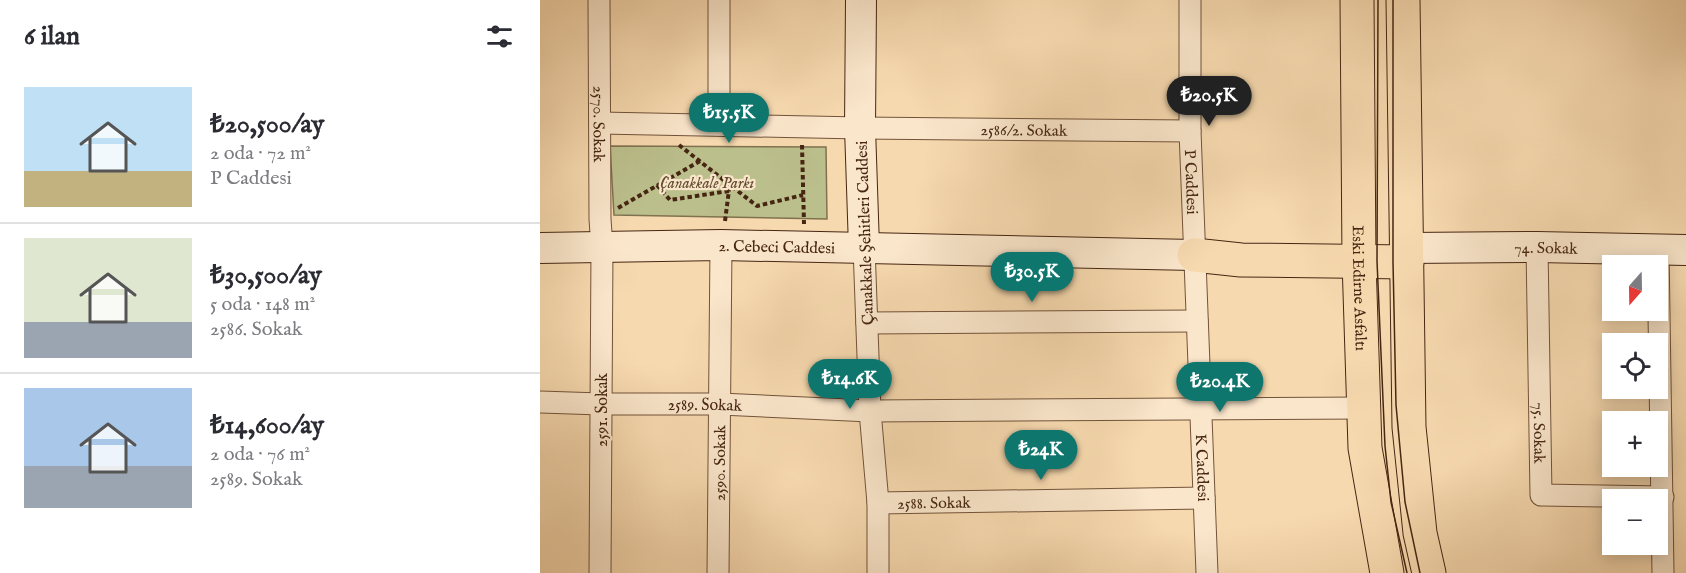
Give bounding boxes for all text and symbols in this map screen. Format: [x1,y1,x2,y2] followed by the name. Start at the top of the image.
[24,20,80,53] text: 6 ilan
[483,20,516,53] icon: filters
[1160,76,1258,127] pin: ₺20.5K
[1181,83,1237,108] text: ₺20.5K
[587,86,608,163] street label: 2570. Sokak
[680,93,778,144] pin: ₺15.5K
[703,100,755,125] text: ₺15.5K
[210,108,324,141] text: ₺20,500/ay
[72,111,144,183] icon: home
[980,121,1068,142] street label: 2586/2. Sokak
[853,140,879,326] street label: Çanakkale Şehitleri Caddesi
[210,141,311,166] text: 2 oda · 72 m²
[1179,149,1201,215] street label: P Caddesi
[210,166,292,191] text: P Caddesi
[660,174,754,194] park label: Çanakkale Parkı
[1347,225,1370,351] street label: Eski Edirne Asfaltı
[718,237,835,259] street label: 2. Cebeci Caddesi
[1514,239,1578,260] street label: 74. Sokak
[983,252,1081,303] pin: ₺30.5K
[1602,255,1668,321] north arrow
[1602,255,1668,555] map controls
[210,259,322,292] text: ₺30,500/ay
[1005,259,1059,284] text: ₺30.5K
[72,262,144,334] icon: home
[210,292,315,317] text: 5 oda · 148 m²
[210,317,303,342] text: 2586. Sokak
[1602,333,1668,399] button: locate
[801,359,899,410] pin: ₺14.6K
[1171,362,1269,413] pin: ₺20.4K
[822,366,878,391] text: ₺14.6K
[1190,369,1250,394] text: ₺20.4K
[593,373,613,447] street label: 2591. Sokak
[668,396,743,417] street label: 2589. Sokak
[1528,402,1548,464] street label: 75. Sokak
[210,409,324,442] text: ₺14,600/ay
[1602,411,1668,477] button: +
[72,412,144,484] icon: home
[711,425,731,501] street label: 2590. Sokak
[1005,430,1077,481] pin: ₺24K
[1190,434,1212,502] street label: K Caddesi
[1018,437,1064,462] text: ₺24K
[210,442,310,467] text: 2 oda · 76 m²
[210,467,303,492] text: 2589. Sokak
[1602,489,1668,555] button: −
[897,494,971,515] street label: 2588. Sokak

